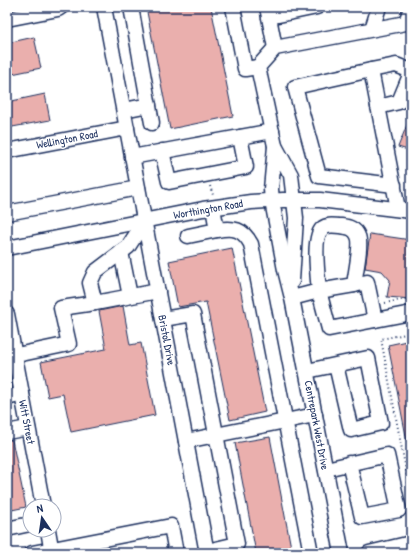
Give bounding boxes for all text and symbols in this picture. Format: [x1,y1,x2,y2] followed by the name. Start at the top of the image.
[35,126,99,152] street label: Wellington Road
[172,196,244,222] street label: Worthington Road
[155,314,179,367] street label: Bristol Drive
[301,379,333,471] street label: Centrepark West Drive
[16,399,38,446] street label: Witt Street
[22,498,62,538] north arrow
[35,501,44,516] text: N

